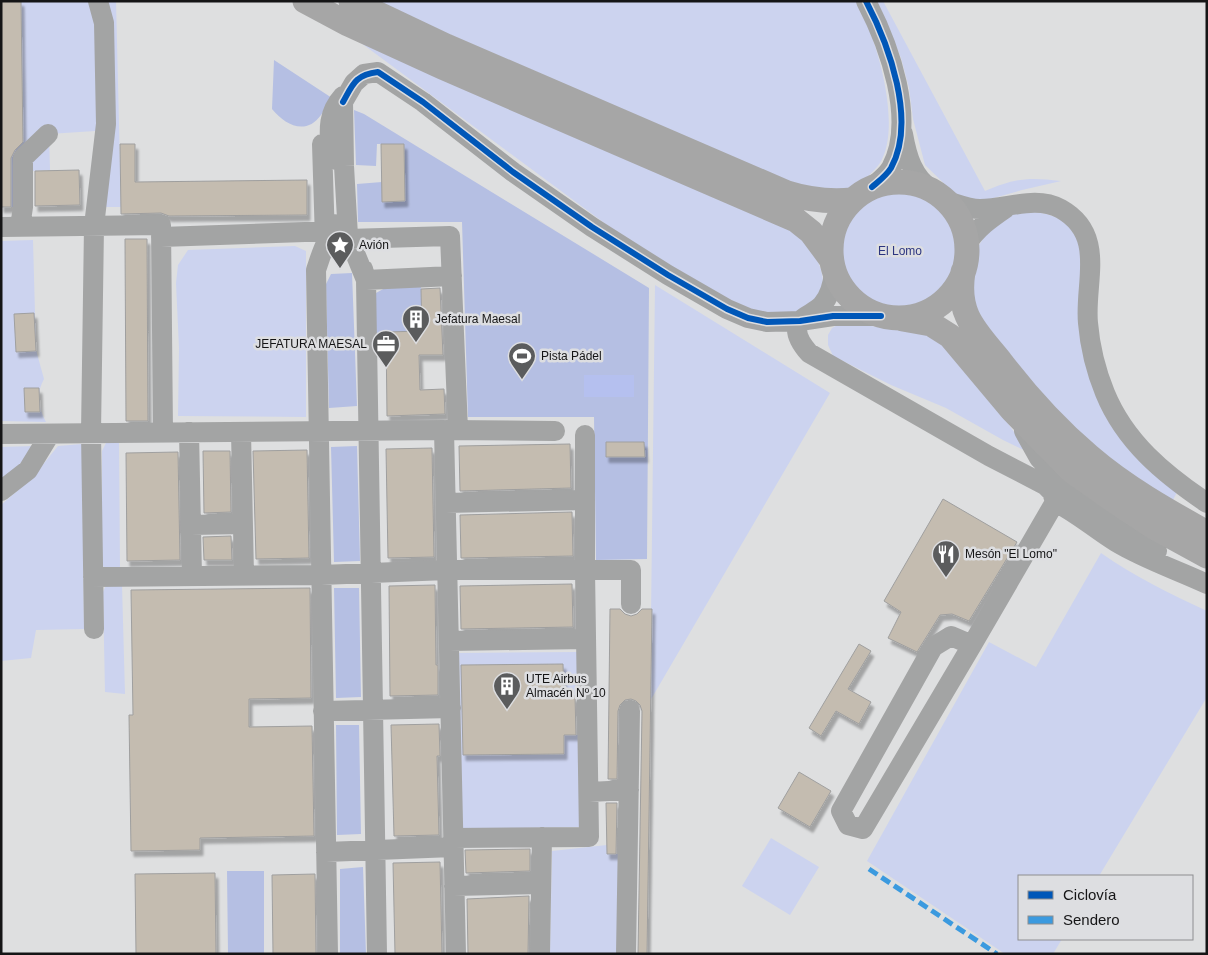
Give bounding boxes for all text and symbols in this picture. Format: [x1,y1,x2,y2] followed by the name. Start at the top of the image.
[325,230,355,269] place icon: Avión
[359,238,389,252] place label: Avión
[878,244,922,258] park label: El Lomo
[401,304,431,343] building icon: Jefatura Maesal
[435,312,520,326] place label: Jefatura Maesal
[371,329,401,368] office icon: JEFATURA MAESAL
[255,337,367,351] place label: JEFATURA MAESAL
[507,341,537,380] sports icon: Pista Pádel
[541,349,602,363] place label: Pista Pádel
[931,539,961,578] restaurant icon: Mesón "El Lomo"
[965,547,1057,561] place label: Mesón "El Lomo"
[492,671,522,710] building icon: UTE Airbus Almacén Nº 10
[526,672,606,700] place label: UTE Airbus Almacén Nº 10
[1018,875,1193,940] legend
[1063,886,1117,903] text: Ciclovía
[1063,911,1120,928] text: Sendero

